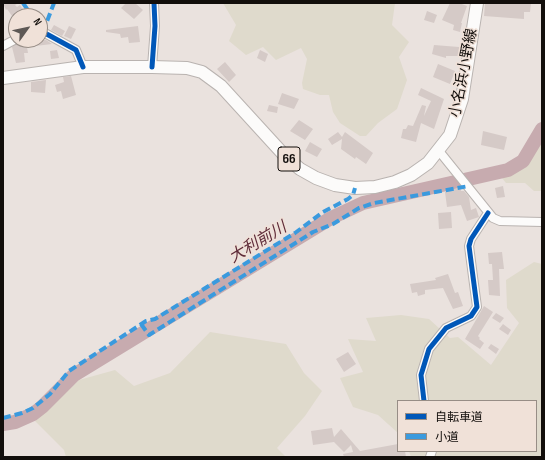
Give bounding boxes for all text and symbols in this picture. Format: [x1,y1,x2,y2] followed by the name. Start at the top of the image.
[8,8,48,48] north arrow
[31,16,45,28] text: N
[447,27,481,119] street label: 小名浜小野線
[278,147,300,171] road number: 66
[226,218,290,268] water label: 大利前川
[397,400,537,452] legend
[435,410,483,425] text: 自転車道
[435,430,459,445] text: 小道

